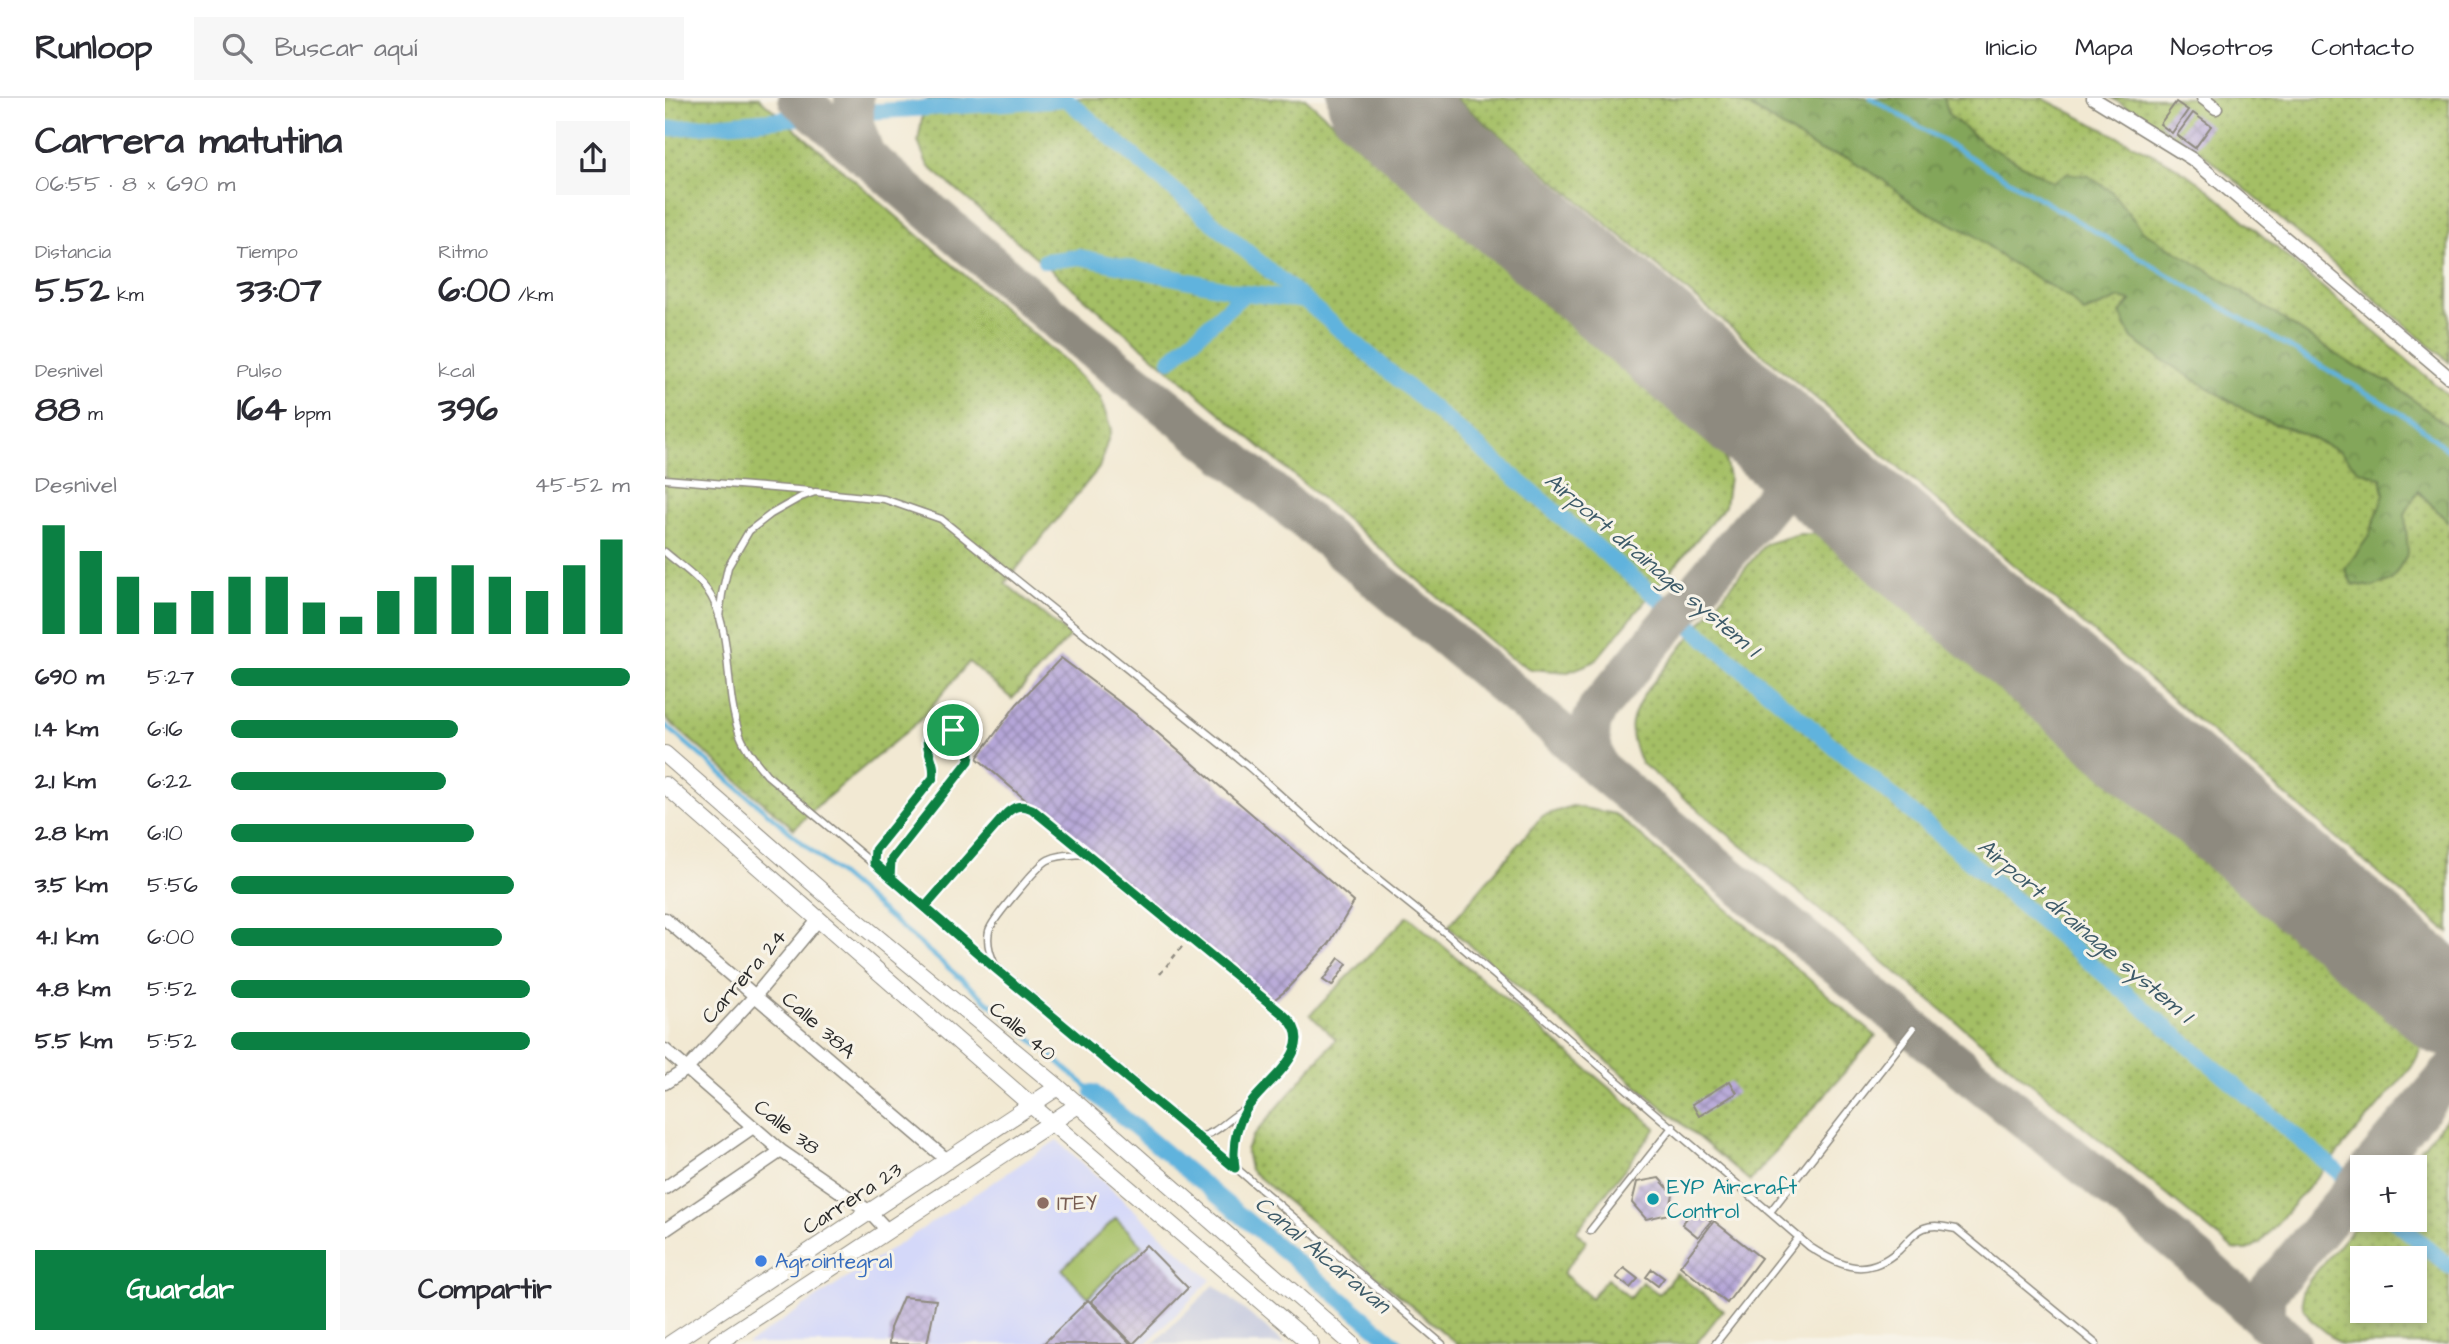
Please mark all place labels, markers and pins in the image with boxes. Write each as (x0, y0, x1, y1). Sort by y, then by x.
pin (923, 700, 983, 760)
place label: EYP Aircraft Control (1667, 1173, 1798, 1226)
place label: ITEY (1057, 1189, 1097, 1218)
marker: EYP Aircraft Control (1645, 1191, 1661, 1207)
marker: ITEY (1035, 1195, 1051, 1211)
place label: Agrointegral (775, 1247, 893, 1278)
marker: Agrointegral (753, 1253, 769, 1269)

